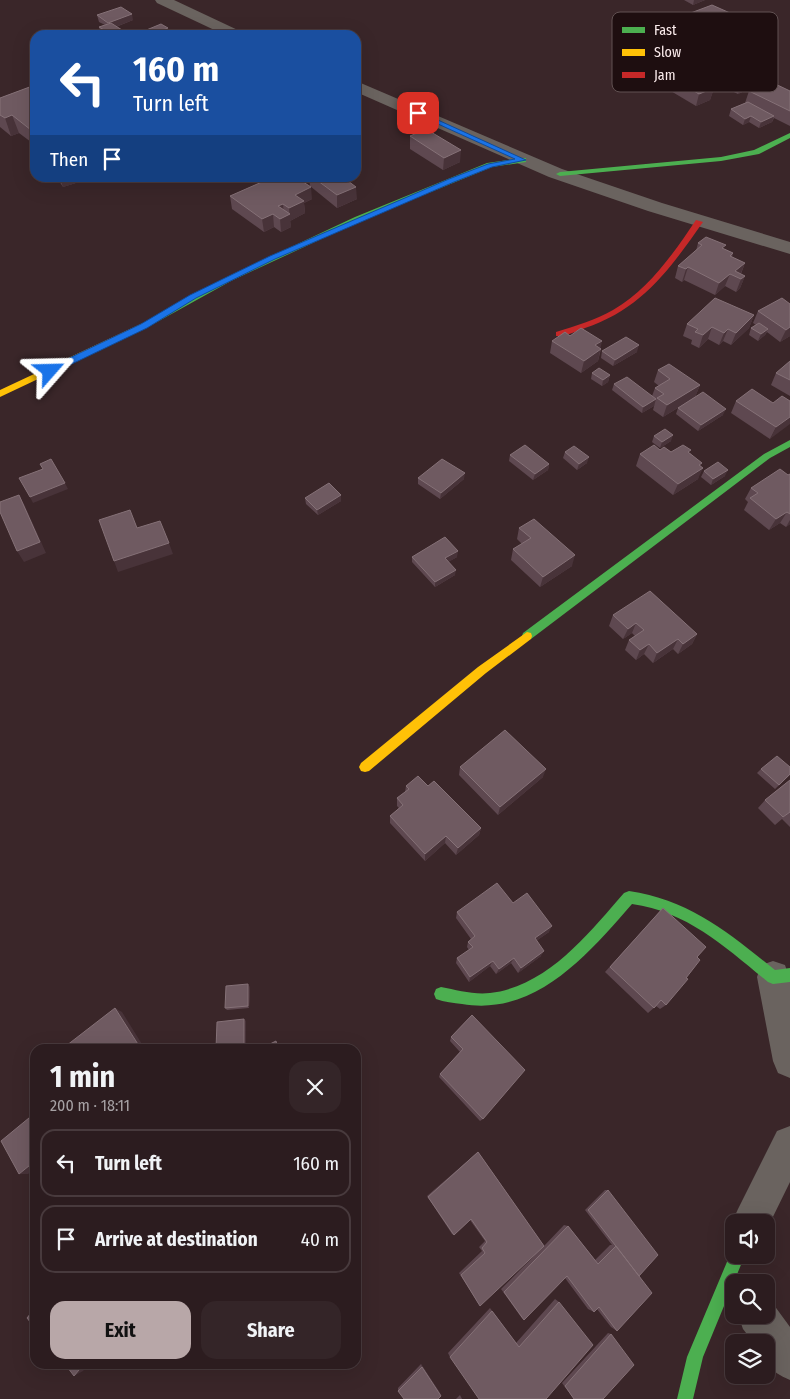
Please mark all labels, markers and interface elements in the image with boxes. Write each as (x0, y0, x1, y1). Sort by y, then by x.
legend (612, 12, 778, 92)
text: Fast (654, 22, 677, 39)
text: Slow (654, 44, 681, 61)
text: 160 m (133, 48, 219, 90)
icon: left (50, 50, 115, 115)
text: Jam (654, 67, 675, 84)
text: Turn left (133, 90, 209, 117)
pin (397, 92, 439, 134)
icon: arrive (404, 99, 432, 127)
icon: arrive (98, 145, 126, 173)
text: Then (50, 148, 88, 171)
position arrow (23, 344, 75, 396)
text: 1 min (50, 1059, 115, 1095)
button: close (289, 1061, 341, 1113)
text: 200 m · 18:11 (50, 1096, 130, 1115)
icon: left (52, 1149, 80, 1177)
text: Turn left (95, 1152, 162, 1175)
text: 160 m (293, 1152, 339, 1175)
map controls (725, 1214, 775, 1384)
button: sound (725, 1214, 775, 1264)
icon: arrive (52, 1225, 80, 1253)
text: Arrive at destination (95, 1228, 258, 1251)
text: 40 m (301, 1228, 339, 1251)
button: search (725, 1274, 775, 1324)
button: Exit (50, 1301, 191, 1359)
button: Share (201, 1301, 341, 1359)
button: layers (725, 1334, 775, 1384)

